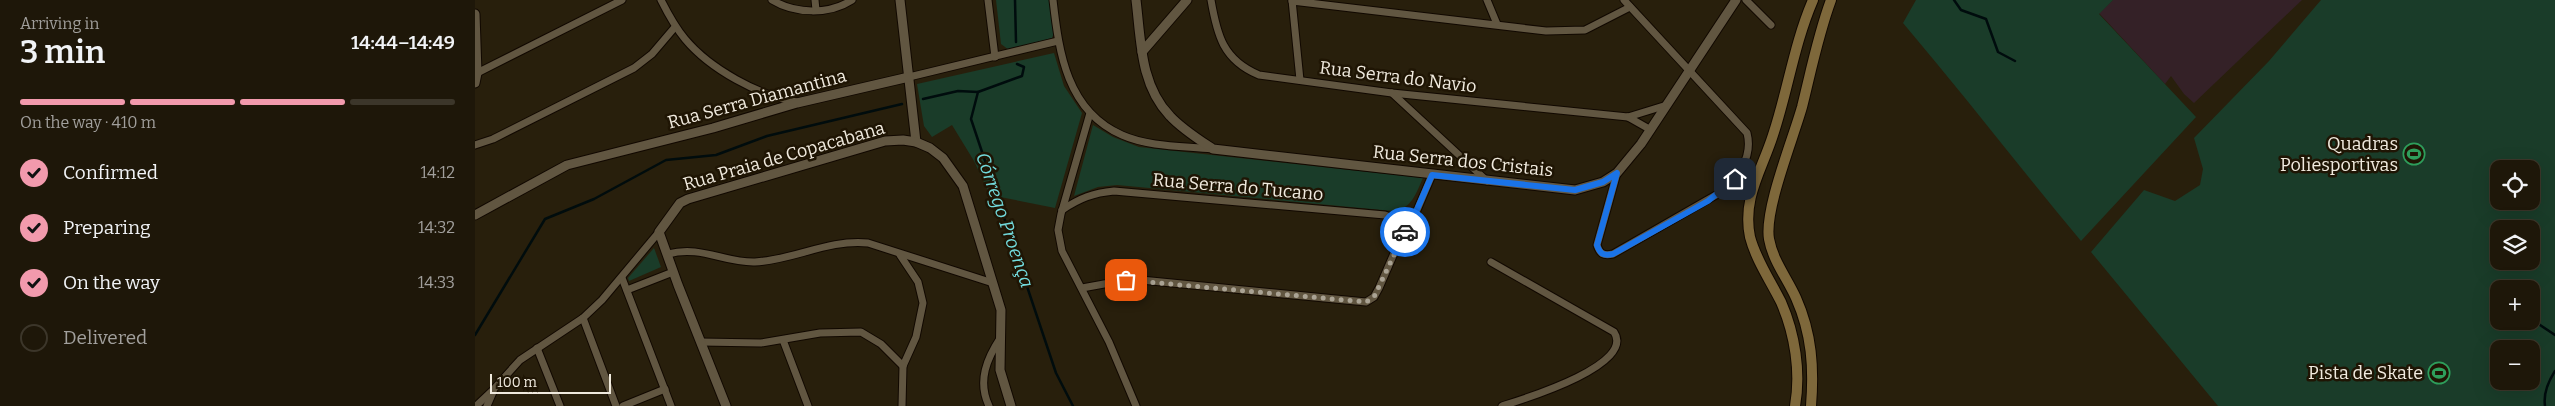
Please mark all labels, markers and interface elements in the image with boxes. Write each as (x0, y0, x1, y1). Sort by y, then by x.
text: Arriving in (20, 14, 99, 33)
text: 14:44–14:49 (351, 31, 455, 54)
text: 3 min (20, 33, 105, 71)
street label: Rua Serra do Navio (1318, 56, 1478, 98)
street label: Rua Serra Diamantina (665, 64, 849, 133)
text: On the way · 410 m (20, 113, 156, 132)
street label: Rua Praia de Copacabana (681, 117, 888, 195)
place label: Quadras Poliesportivas (2280, 133, 2398, 176)
street label: Rua Serra dos Cristais (1372, 141, 1554, 181)
sports icon: Quadras Poliesportivas (2402, 142, 2426, 166)
water label: Córrego Proença (971, 149, 1039, 291)
pin (1714, 158, 1756, 200)
icon: check (20, 159, 48, 187)
map controls (2490, 160, 2540, 390)
button: locate (2490, 160, 2540, 210)
text: Confirmed (63, 161, 158, 184)
text: 14:12 (421, 163, 455, 182)
icon: home (1721, 165, 1749, 193)
street label: Rua Serra do Tucano (1152, 169, 1324, 205)
courier (1380, 207, 1430, 257)
icon: check (20, 214, 48, 242)
text: Preparing (63, 216, 151, 239)
text: 14:32 (418, 218, 455, 237)
icon: car (1391, 218, 1419, 246)
button: layers (2490, 220, 2540, 270)
pin (1105, 259, 1147, 301)
icon: bag (1112, 266, 1140, 294)
icon: check (20, 269, 48, 297)
text: On the way (63, 271, 160, 294)
text: 14:33 (418, 273, 455, 292)
button: + (2490, 280, 2540, 330)
text: Delivered (63, 326, 147, 349)
button: − (2490, 340, 2540, 390)
sports icon: Pista de Skate (2427, 361, 2451, 385)
place label: Pista de Skate (2308, 362, 2423, 384)
scale bar (490, 371, 611, 394)
text: 100 m (497, 374, 537, 391)

